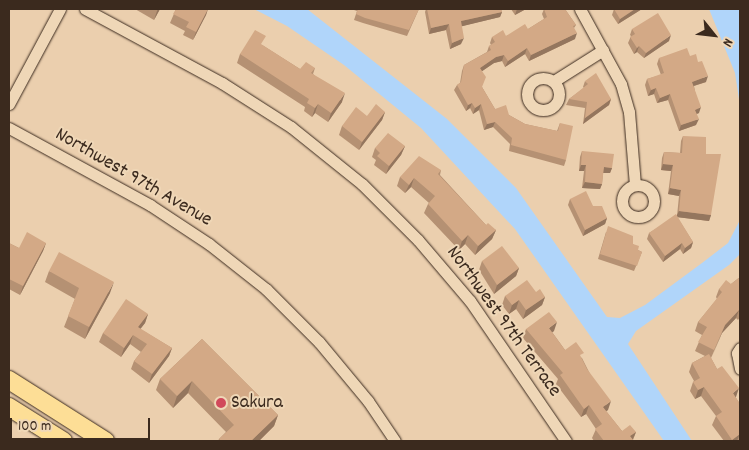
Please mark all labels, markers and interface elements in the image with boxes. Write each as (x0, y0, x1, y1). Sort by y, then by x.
north arrow (689, 10, 739, 60)
text: N (717, 34, 738, 50)
street label: Northwest 97th Avenue (50, 123, 216, 233)
street label: Northwest 97th Terrace (440, 242, 566, 402)
place label: Sakura (231, 391, 283, 415)
marker: Sakura (215, 397, 227, 409)
scale bar (12, 408, 152, 440)
text: 100 m (18, 416, 51, 438)

